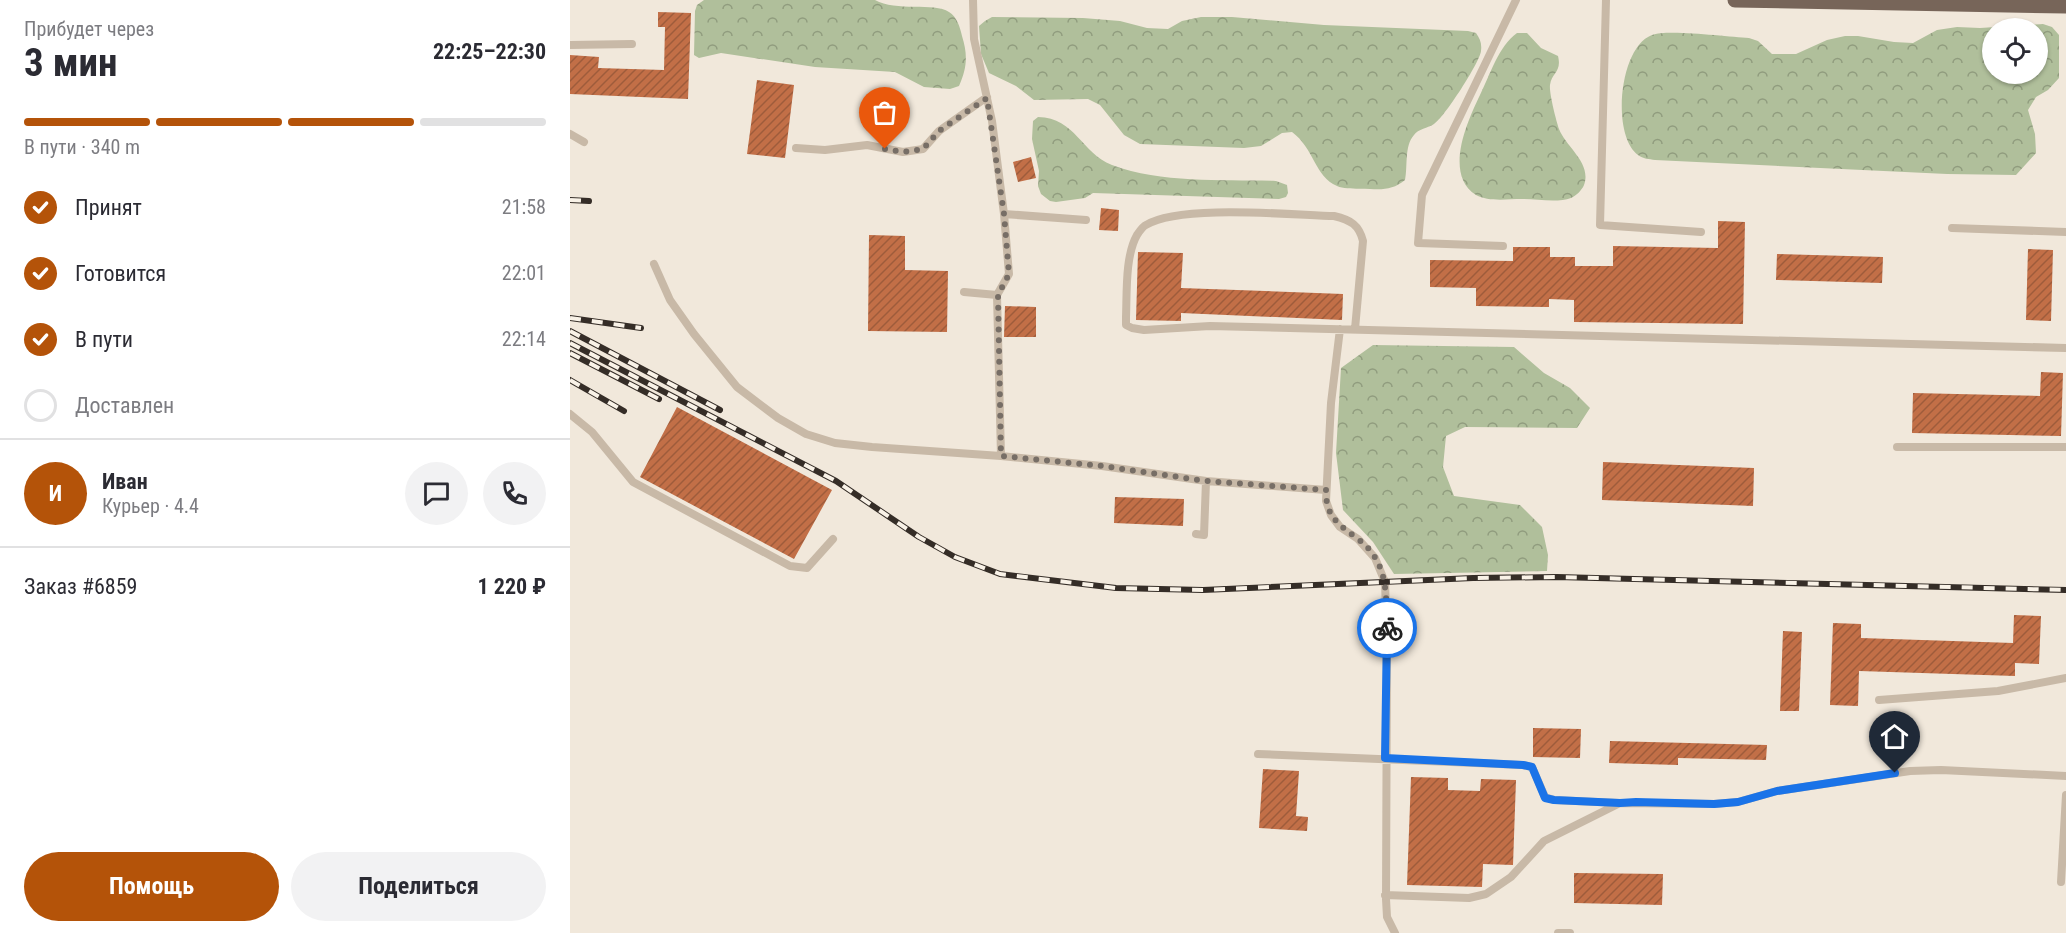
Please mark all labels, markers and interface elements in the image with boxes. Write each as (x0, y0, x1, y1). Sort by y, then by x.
text: Прибудет через (24, 17, 154, 41)
map controls (1982, 18, 2048, 84)
button: locate (1982, 18, 2048, 84)
text: 22:25–22:30 (433, 39, 546, 64)
text: 3 мин (24, 40, 118, 86)
pin (859, 87, 910, 149)
icon: bag (868, 96, 901, 129)
text: В пути · 340 m (24, 135, 140, 159)
icon: check (24, 191, 57, 224)
text: Принят (75, 195, 142, 220)
text: 21:58 (502, 195, 546, 219)
icon: check (24, 257, 57, 290)
text: Готовится (75, 261, 166, 286)
text: 22:01 (502, 261, 546, 285)
icon: check (24, 323, 57, 356)
text: В пути (75, 327, 133, 352)
text: 22:14 (502, 327, 546, 351)
text: Доставлен (75, 393, 174, 418)
button: chat (405, 462, 468, 525)
button: phone (483, 462, 546, 525)
text: Иван (102, 469, 148, 494)
text: И (49, 481, 62, 506)
text: Курьер · 4.4 (102, 494, 199, 518)
text: Заказ #6859 (24, 574, 137, 599)
text: 1 220 ₽ (478, 574, 546, 599)
courier (1357, 598, 1417, 658)
icon: bike (1371, 612, 1404, 645)
pin (1869, 711, 1920, 773)
icon: home (1878, 720, 1911, 753)
button: Помощь (24, 852, 279, 921)
button: Поделиться (291, 852, 546, 921)

